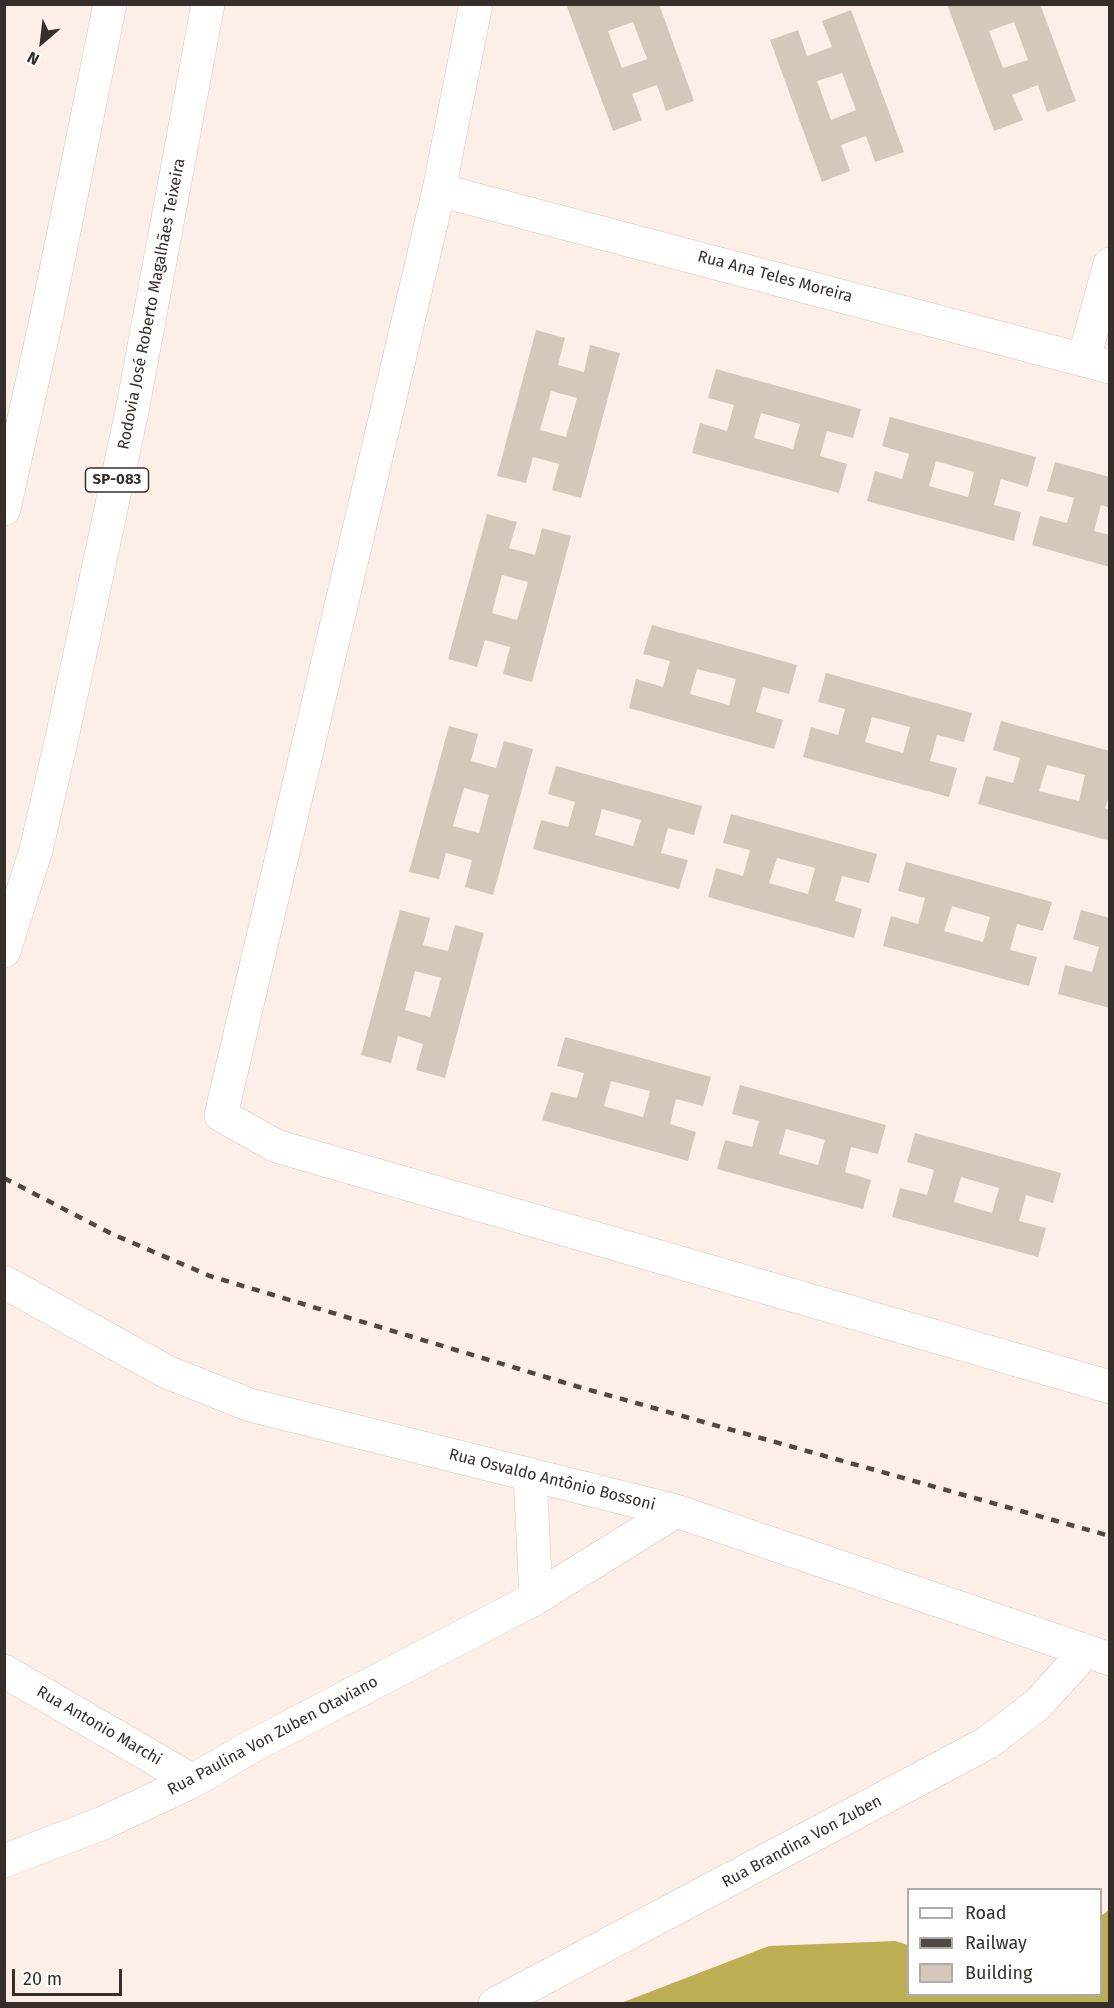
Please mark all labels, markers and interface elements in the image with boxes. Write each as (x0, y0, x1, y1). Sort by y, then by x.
north arrow (12, 12, 72, 72)
text: N (24, 47, 42, 69)
street label: Rodovia José Roberto Magalhães Teixeira (114, 157, 190, 451)
street label: Rua Ana Teles Moreira (695, 247, 855, 307)
road number: SP-083 (86, 468, 148, 492)
street label: Rua Osvaldo Antônio Bossoni (447, 1445, 657, 1515)
street label: Rua Paulina Von Zuben Otaviano (165, 1672, 381, 1800)
street label: Rua Antonio Marchi (33, 1682, 165, 1770)
street label: Rua Brandina Von Zuben (719, 1792, 885, 1892)
legend (907, 1888, 1102, 1996)
text: Road (965, 1902, 1007, 1924)
text: Railway (965, 1932, 1027, 1954)
scale bar (15, 1957, 124, 1995)
text: Building (965, 1962, 1032, 1984)
text: 20 m (23, 1968, 62, 1990)

